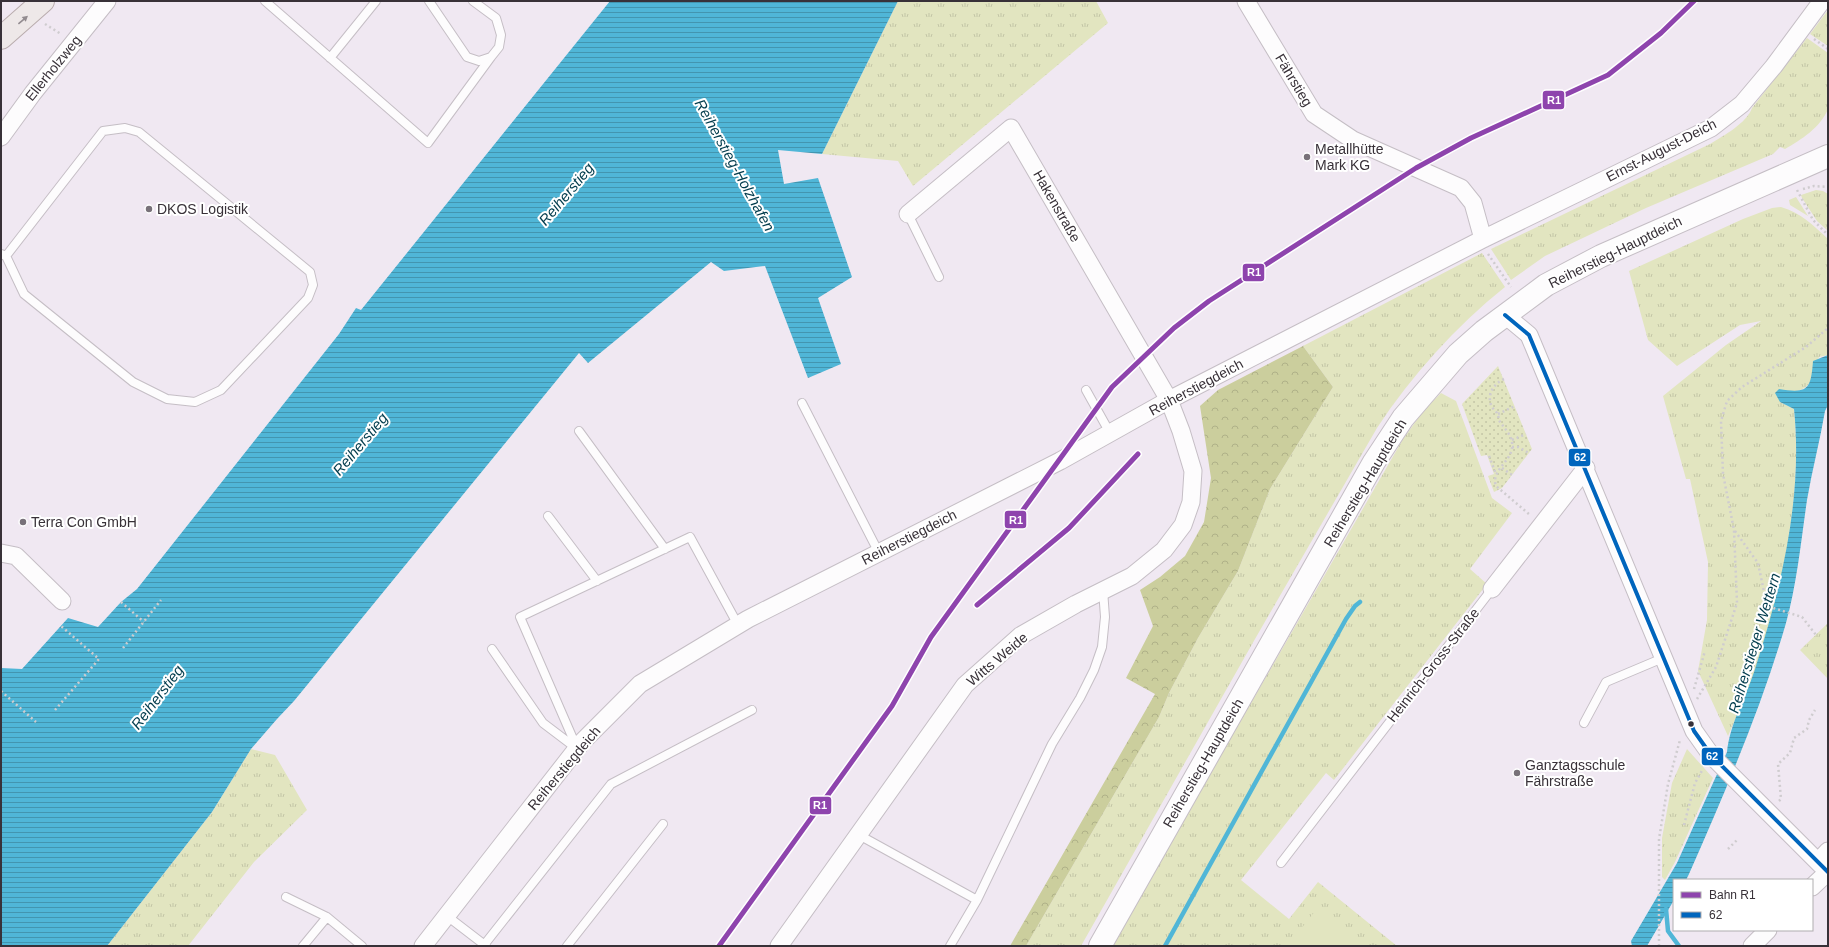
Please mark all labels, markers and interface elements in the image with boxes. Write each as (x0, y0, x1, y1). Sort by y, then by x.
one-way arrow (17, 15, 28, 24)
street label: Ellerholzweg (22, 32, 84, 104)
street label: Fährstieg (1272, 51, 1316, 109)
line badge: R1 (1542, 90, 1565, 110)
text: R1 (1547, 94, 1561, 106)
water label: Reiherstieg-Holzhafen (692, 96, 778, 234)
street label: Ernst-August-Deich (1603, 115, 1719, 185)
place label: Metallhütte Mark KG (1315, 141, 1384, 173)
marker: Metallhütte Mark KG (1302, 152, 1312, 162)
water label: Reiherstieg (535, 159, 597, 229)
street label: Hakenstraße (1030, 167, 1084, 245)
place label: DKOS Logistik (157, 201, 249, 217)
marker: DKOS Logistik (144, 204, 154, 214)
street label: Reiherstieg-Hauptdeich (1546, 213, 1684, 291)
line badge: R1 (1242, 263, 1265, 282)
text: R1 (1247, 266, 1261, 278)
street label: Reiherstiegdeich (1146, 355, 1246, 419)
water label: Reiherstieg (329, 409, 391, 479)
street label: Reiherstieg-Hauptdeich (1320, 416, 1410, 550)
line badge: 62 (1568, 448, 1591, 467)
text: 62 (1574, 451, 1586, 463)
street label: Reiherstiegdeich (859, 506, 959, 568)
line badge: R1 (1004, 510, 1027, 529)
place label: Terra Con GmbH (31, 514, 137, 530)
text: R1 (1009, 514, 1023, 526)
marker: Terra Con GmbH (18, 517, 28, 527)
water label: Reiherstieger Wettern (1725, 571, 1783, 715)
street label: Heinrich-Gross-Straße (1384, 605, 1483, 725)
street label: Witts Weide (963, 629, 1031, 689)
water label: Reiherstieg (127, 661, 187, 732)
street label: Reiherstieg-Hauptdeich (1159, 696, 1247, 830)
unlabelled marker (1686, 719, 1696, 729)
street label: Reiherstiegdeich (524, 723, 604, 813)
line badge: 62 (1701, 747, 1724, 766)
text: 62 (1706, 750, 1718, 762)
place label: Ganztagsschule Fährstraße (1525, 757, 1626, 789)
marker: Ganztagsschule Fährstraße (1512, 768, 1522, 778)
line badge: R1 (809, 796, 832, 815)
text: R1 (813, 799, 827, 811)
legend (1673, 879, 1813, 931)
text: Bahn R1 (1709, 888, 1756, 902)
text: 62 (1709, 908, 1723, 922)

